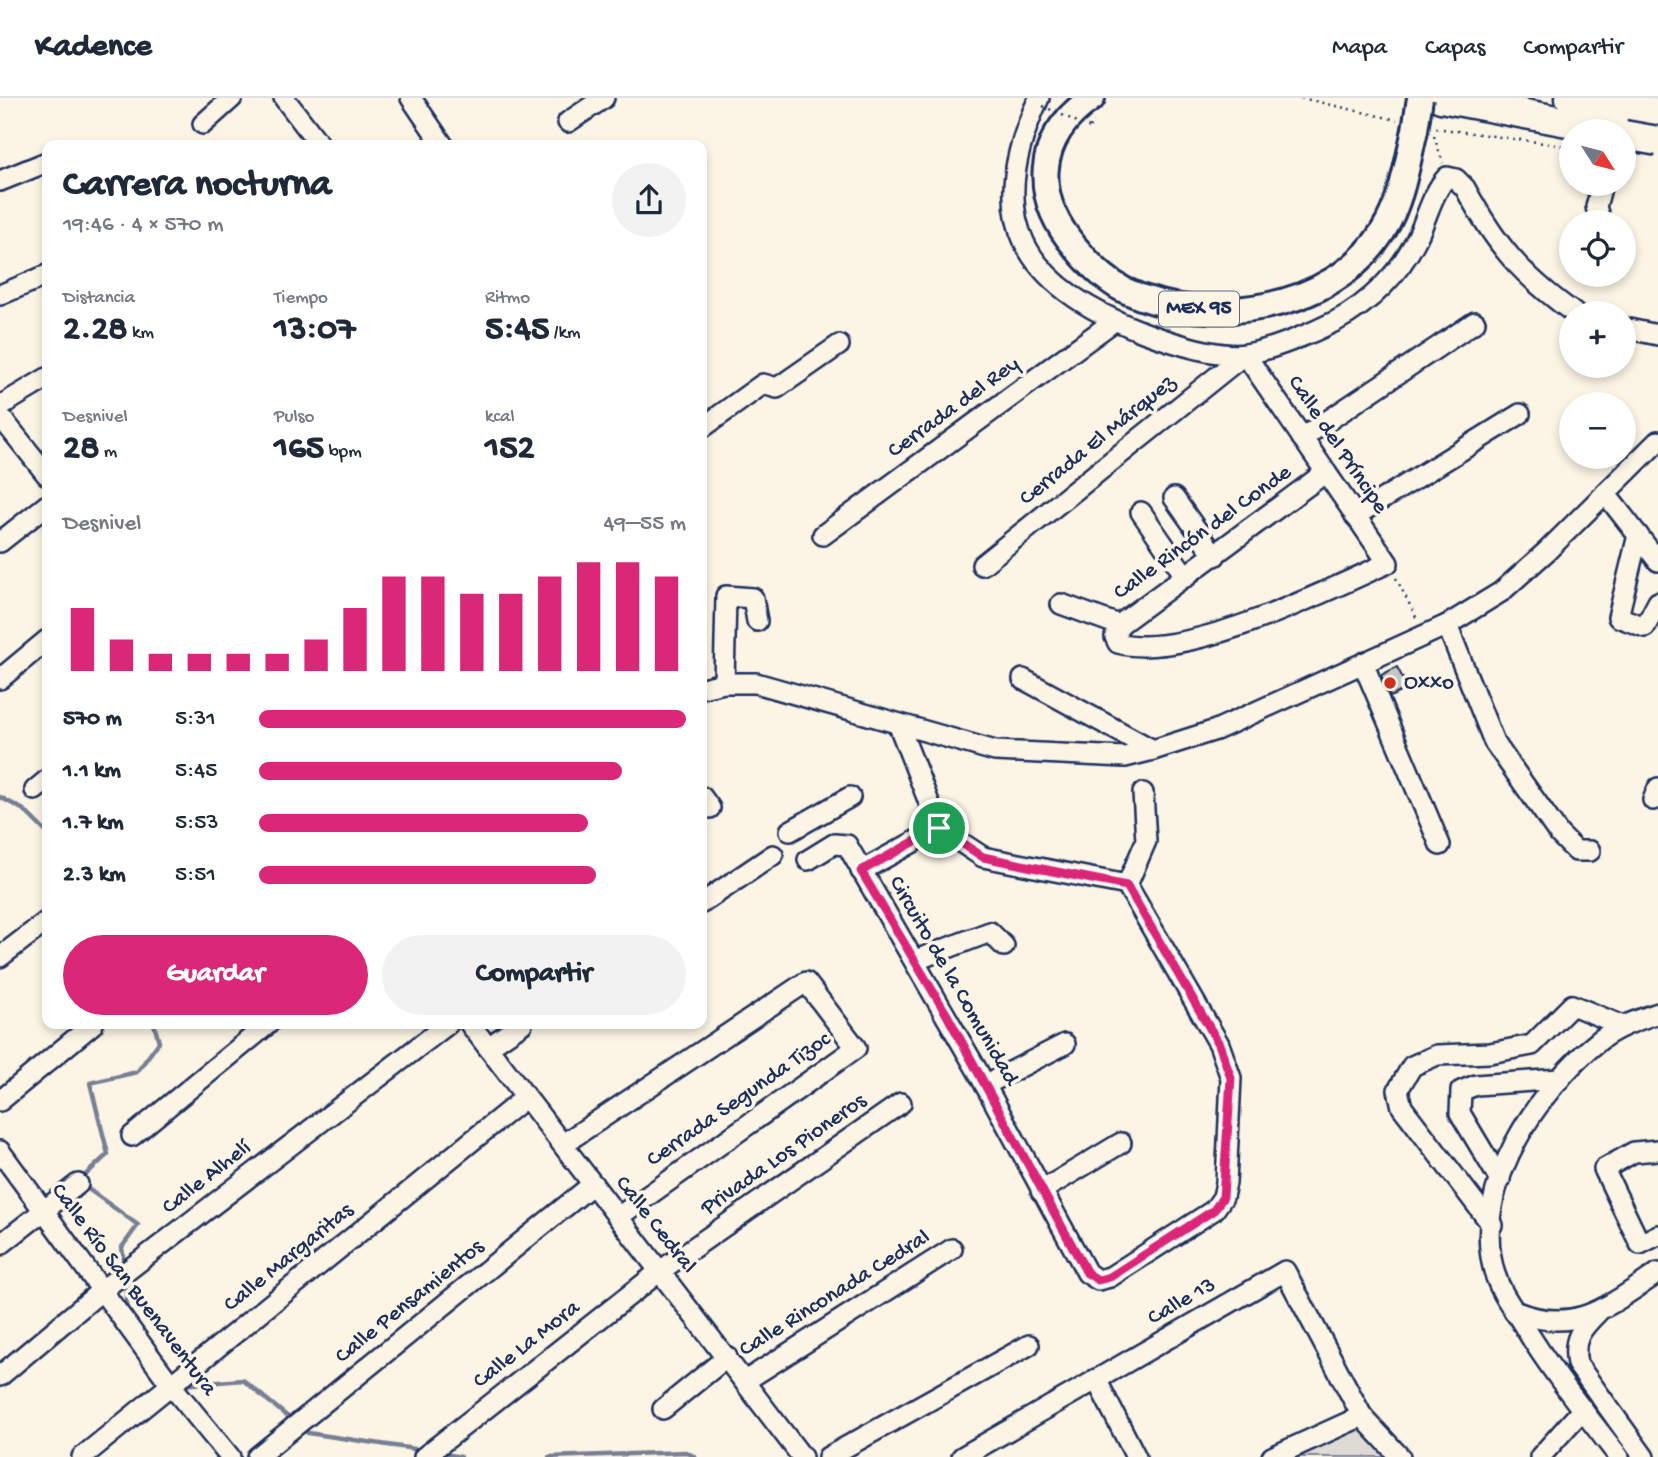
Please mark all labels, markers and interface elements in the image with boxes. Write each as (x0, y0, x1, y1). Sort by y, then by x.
text: Kadence (35, 29, 152, 67)
text: Mapa (1332, 34, 1387, 63)
text: Capas (1425, 34, 1485, 63)
text: Compartir (1523, 34, 1623, 63)
north arrow (1559, 119, 1636, 196)
map controls (1559, 119, 1636, 469)
button: share (612, 163, 686, 237)
text: Carrera nocturna (63, 164, 331, 208)
button: locate (1559, 210, 1636, 287)
text: 19:46 · 4 × 570 m (63, 212, 223, 239)
text: Distancia (63, 287, 135, 310)
text: Tiempo (274, 287, 328, 310)
text: Ritmo (485, 287, 530, 310)
road number: MEX 95 (1159, 292, 1239, 326)
button: + (1559, 301, 1636, 378)
text: 2.28 (63, 310, 127, 351)
text: 13:07 (274, 310, 355, 351)
text: 5:45 (485, 310, 549, 351)
text: km (127, 322, 154, 345)
text: /km (549, 322, 580, 345)
street label: Cerrada del Rey (883, 351, 1025, 465)
street label: Cerrada El Márquez (1014, 369, 1182, 512)
street label: Calle del Príncipe (1281, 371, 1394, 520)
button: − (1559, 392, 1636, 469)
text: Desnivel (63, 406, 128, 429)
text: Pulso (274, 406, 314, 429)
text: kcal (485, 406, 515, 429)
text: 28 (63, 429, 99, 470)
text: 165 (274, 429, 324, 470)
text: 152 (485, 429, 535, 470)
text: m (99, 441, 117, 464)
text: bpm (324, 441, 362, 464)
street label: Calle Rincón del Conde (1109, 459, 1298, 607)
text: Desnivel (63, 511, 141, 538)
text: 49–55 m (604, 511, 686, 538)
place label: Oxxo (1404, 670, 1454, 697)
marker: Oxxo (1382, 675, 1398, 691)
text: 570 m (63, 706, 122, 733)
text: 5:31 (175, 706, 216, 733)
text: 1.1 km (63, 758, 121, 785)
text: 5:45 (175, 758, 217, 785)
pin (909, 798, 969, 858)
icon: arrive (920, 809, 958, 847)
text: 1.7 km (63, 810, 124, 837)
text: 5:53 (175, 810, 218, 837)
text: 2.3 km (63, 862, 125, 889)
text: 5:51 (175, 862, 216, 889)
street label: Circuito de la Comunidad (882, 872, 1025, 1092)
button: Guardar (63, 935, 368, 1015)
button: Compartir (382, 935, 686, 1015)
street label: Cerrada Segunda Tizoc (642, 1026, 837, 1174)
street label: Privada Los Pioneros (695, 1088, 872, 1223)
street label: Calle Alhelí (157, 1134, 258, 1221)
street label: Calle Cedral (609, 1171, 701, 1279)
street label: Calle Río San Buenaventura (44, 1178, 222, 1403)
street label: Calle Margaritas (219, 1197, 360, 1319)
street label: Calle Rinconada Cedral (735, 1224, 935, 1364)
street label: Calle Pensamientos (330, 1233, 490, 1370)
street label: Calle 13 (1143, 1272, 1221, 1332)
street label: Calle La Mora (468, 1294, 587, 1395)

